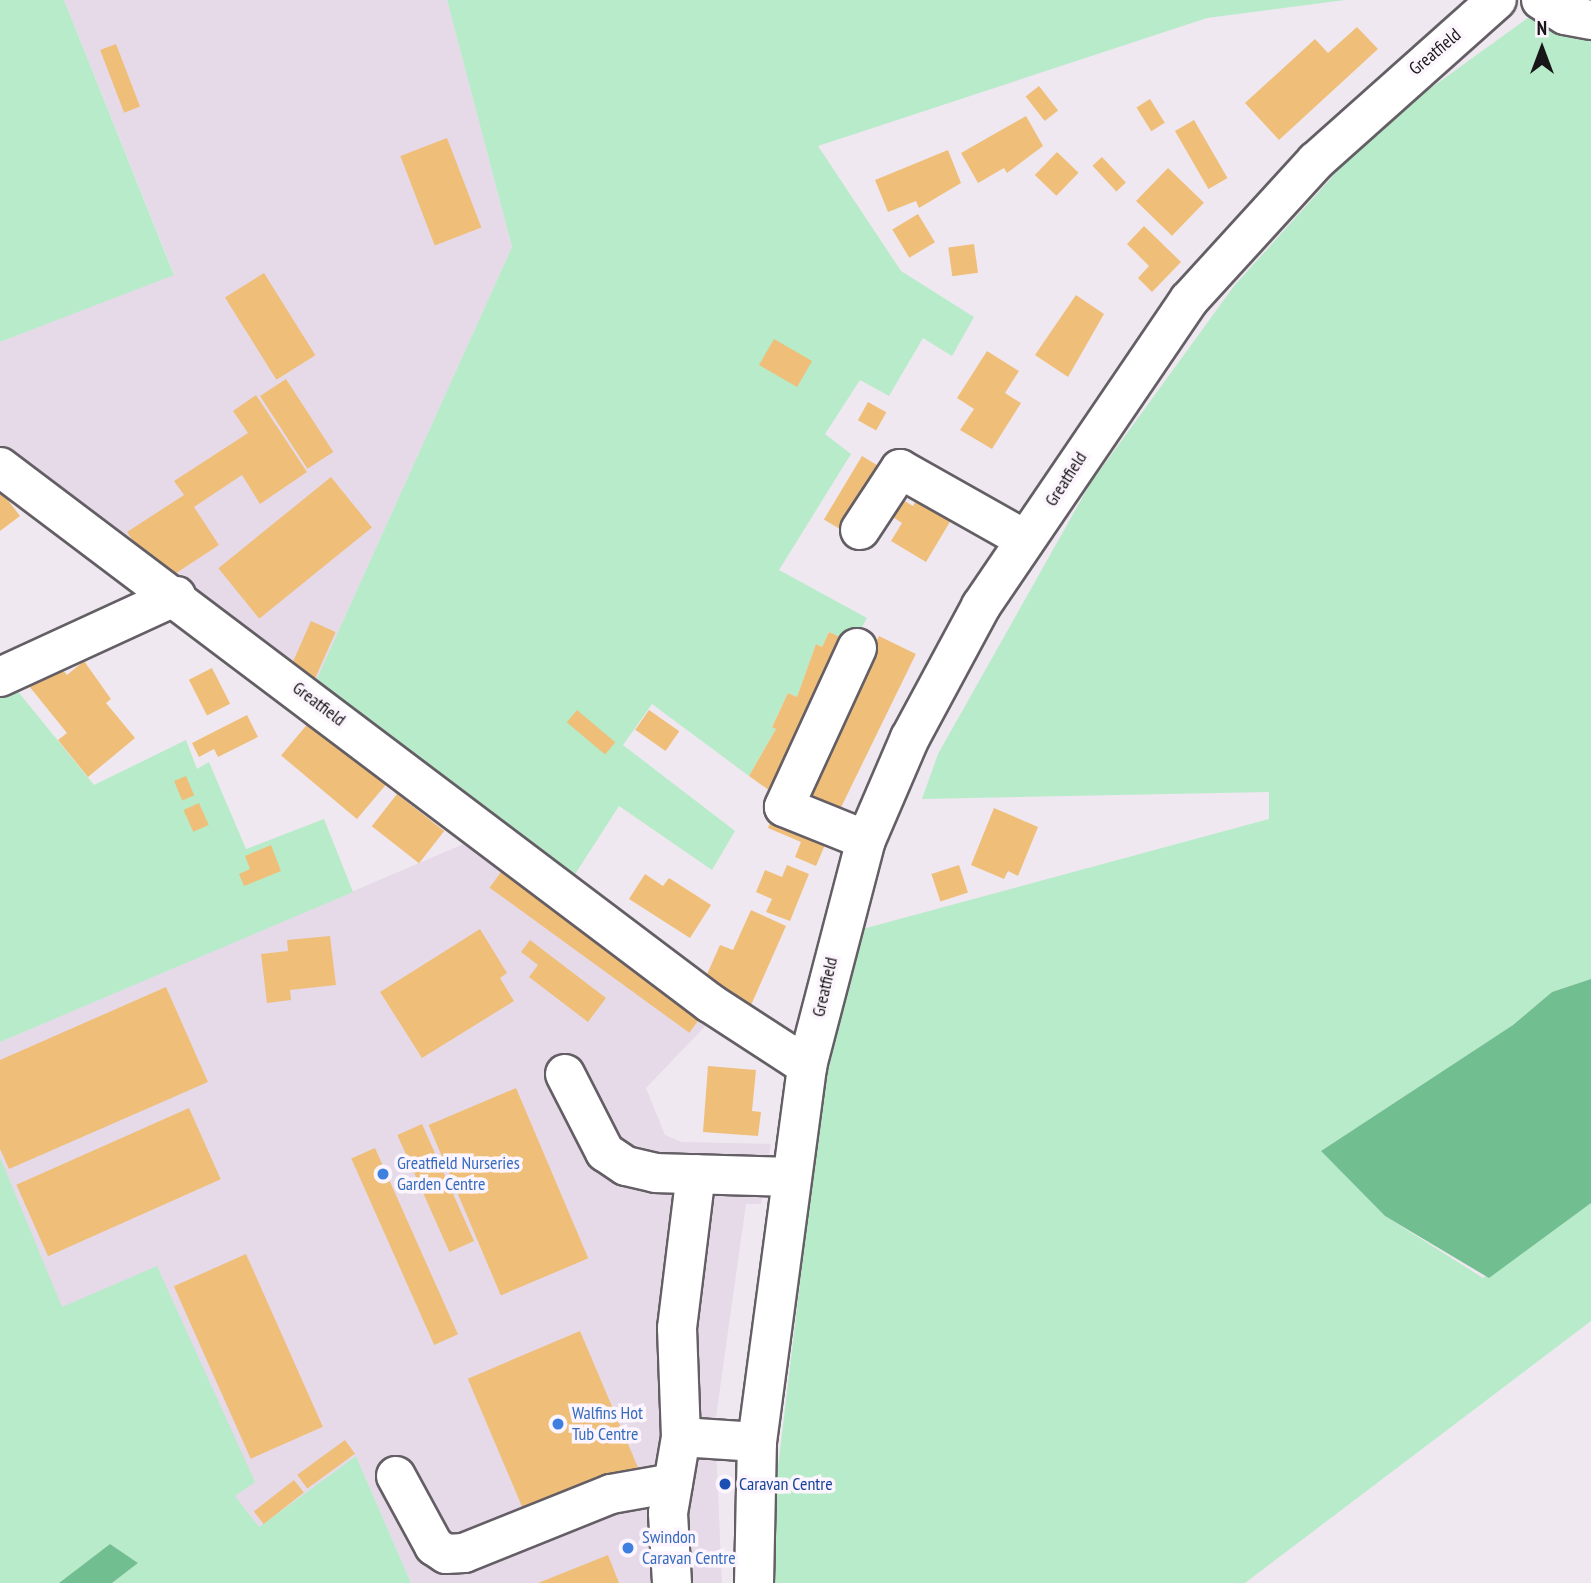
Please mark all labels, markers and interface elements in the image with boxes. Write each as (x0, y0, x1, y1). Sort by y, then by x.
north arrow (1507, 14, 1577, 84)
text: N (1537, 16, 1547, 40)
street label: Greatfield (1405, 24, 1465, 80)
street label: Greatfield (1040, 448, 1092, 510)
street label: Greatfield (288, 677, 350, 731)
street label: Greatfield (808, 955, 842, 1019)
place label: Greatfield Nurseries Garden Centre (397, 1153, 520, 1196)
marker: Greatfield Nurseries Garden Centre (375, 1166, 391, 1182)
place label: Walfins Hot Tub Centre (572, 1403, 643, 1446)
marker: Walfins Hot Tub Centre (550, 1416, 566, 1432)
place label: Caravan Centre (739, 1473, 833, 1495)
marker: Caravan Centre (717, 1476, 733, 1492)
place label: Swindon Caravan Centre (642, 1527, 736, 1570)
marker: Swindon Caravan Centre (620, 1540, 636, 1556)

